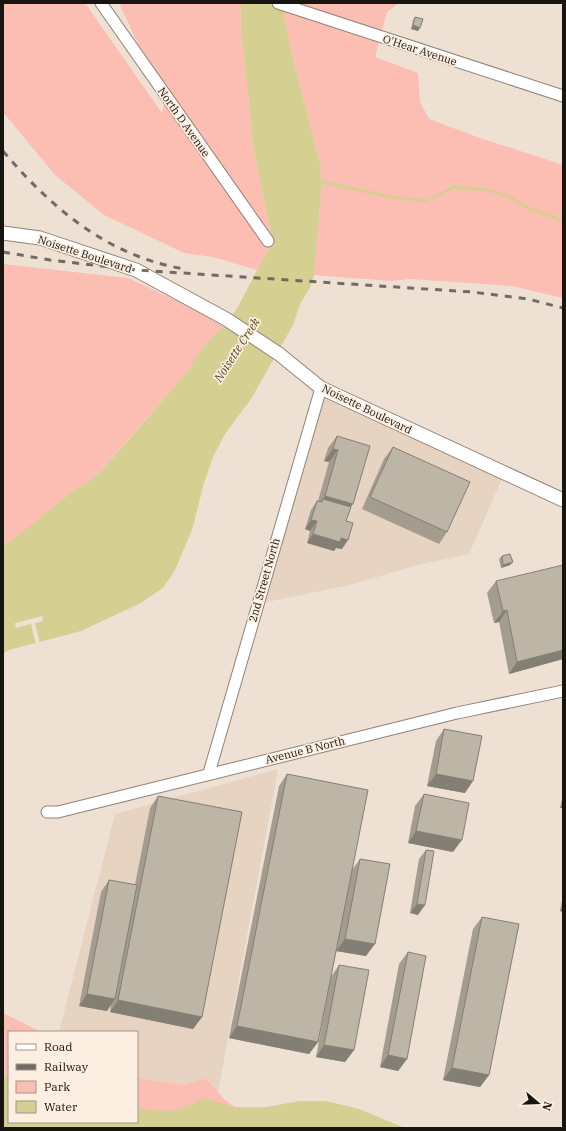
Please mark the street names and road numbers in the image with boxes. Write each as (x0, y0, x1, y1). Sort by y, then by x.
street label: O'Hear Avenue (381, 31, 459, 69)
street label: North D Avenue (155, 84, 213, 160)
street label: Noisette Boulevard (36, 232, 134, 276)
street label: Noisette Boulevard (320, 381, 415, 437)
street label: 2nd Street North (245, 536, 283, 624)
street label: Avenue B North (264, 733, 346, 767)

